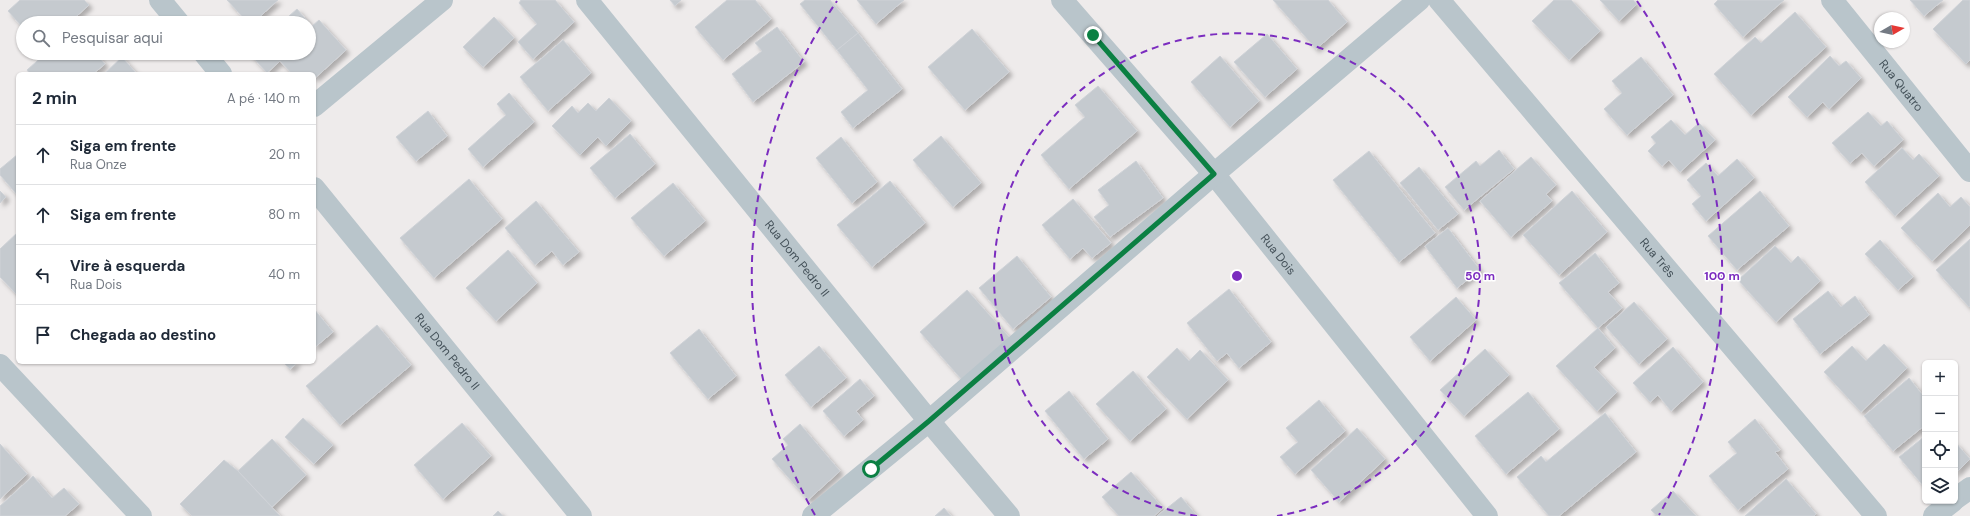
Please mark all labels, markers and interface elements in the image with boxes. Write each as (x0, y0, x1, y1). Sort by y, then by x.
north arrow (1874, 12, 1910, 48)
search box (16, 16, 316, 60)
route end (1084, 26, 1102, 44)
icon: search (30, 27, 52, 49)
text: Pesquisar aqui (62, 28, 163, 48)
street label: Rua Quatro (1875, 56, 1927, 115)
text: 2 min (32, 87, 77, 109)
text: A pé · 140 m (227, 90, 300, 107)
text: Siga em frente (70, 136, 176, 156)
icon: ahead (32, 144, 54, 166)
text: 20 m (269, 146, 300, 163)
text: Rua Onze (70, 156, 127, 173)
icon: ahead (32, 204, 54, 226)
text: Siga em frente (70, 205, 176, 225)
text: 80 m (268, 206, 300, 223)
street label: Rua Dom Pedro II (761, 217, 833, 300)
street label: Rua Dois (1257, 231, 1299, 278)
street label: Rua Três (1636, 235, 1679, 281)
text: Vire à esquerda (70, 256, 185, 276)
icon: left (32, 264, 54, 286)
text: 40 m (268, 266, 300, 283)
text: 50 m (1465, 268, 1495, 284)
text: 100 m (1704, 268, 1740, 284)
centre of rings (1230, 269, 1244, 283)
text: Rua Dois (70, 276, 122, 293)
street label: Rua Dom Pedro II (411, 310, 483, 393)
icon: arrive (32, 324, 54, 346)
text: Chegada ao destino (70, 325, 216, 345)
map controls (1922, 360, 1958, 504)
button: + (1922, 360, 1958, 396)
button: − (1922, 396, 1958, 432)
button: locate (1922, 432, 1958, 468)
route start (862, 460, 880, 478)
button: layers (1922, 468, 1958, 504)

